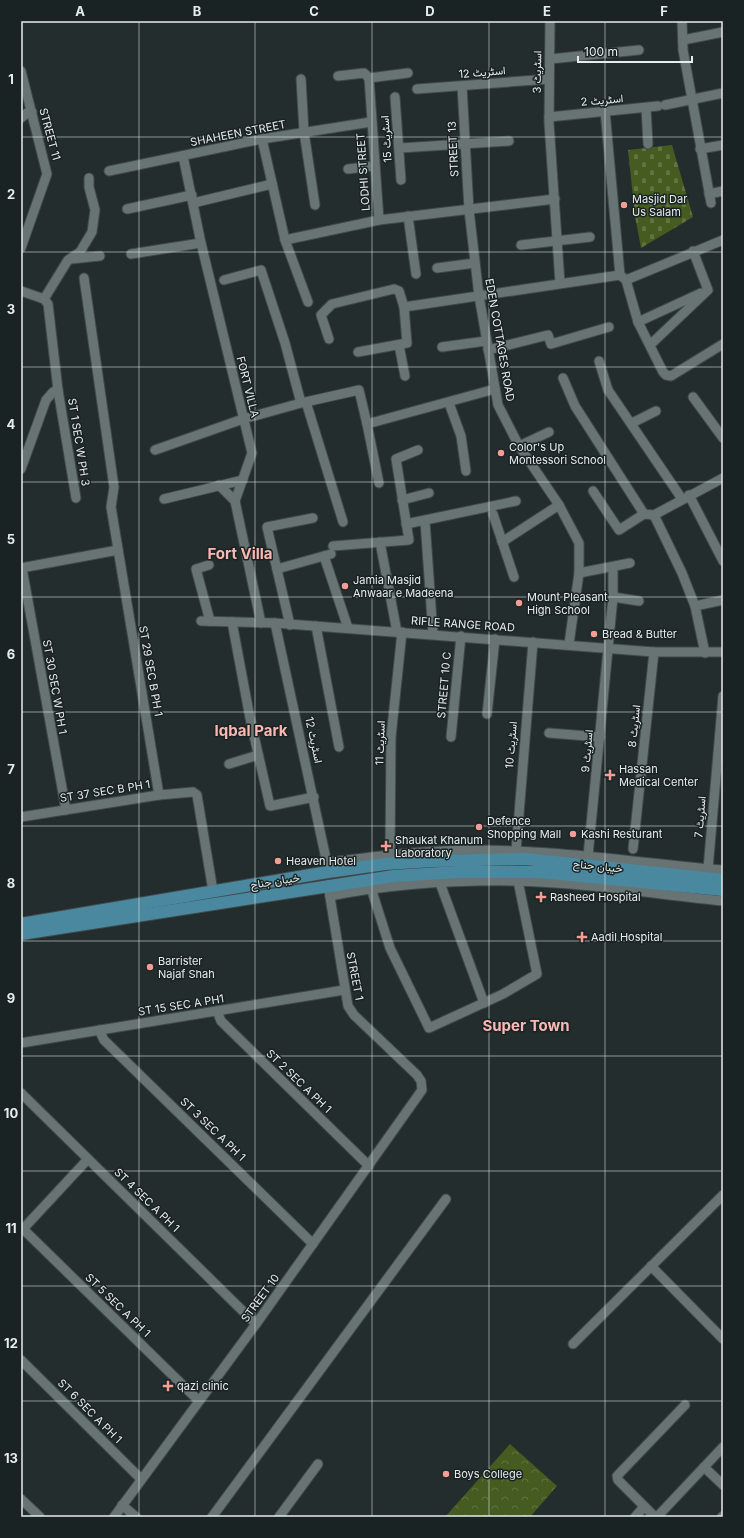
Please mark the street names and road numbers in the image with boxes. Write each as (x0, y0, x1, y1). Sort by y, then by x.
street label: اسٹریٹ 3 (530, 51, 544, 93)
street label: اسٹریٹ 12 (458, 63, 506, 81)
street label: اسٹریٹ 2 (580, 91, 624, 109)
street label: STREET 11 (36, 106, 64, 162)
street label: اسٹریٹ 15 (377, 115, 395, 163)
street label: SHAHEEN STREET (189, 117, 287, 149)
street label: STREET 13 (445, 121, 461, 177)
street label: LODHI STREET (353, 133, 373, 211)
street label: EDEN COTTAGES ROAD (482, 277, 518, 403)
street label: FORT VILLA (234, 355, 262, 420)
street label: ST 1 SEC W PH 3 (65, 397, 93, 487)
street label: RIFLE RANGE ROAD (411, 613, 515, 635)
street label: ST 29 SEC B PH 1 (136, 625, 166, 717)
street label: ST 30 SEC W PH 1 (40, 639, 70, 735)
street label: STREET 10 C (434, 651, 454, 719)
street label: اسٹریٹ 8 (625, 704, 643, 748)
street label: اسٹریٹ 12 (302, 715, 326, 765)
street label: اسٹریٹ 11 (372, 720, 388, 766)
street label: اسٹریٹ 10 (502, 721, 520, 769)
street label: اسٹریٹ 9 (578, 729, 596, 773)
street label: ST 37 SEC B PH 1 (59, 777, 151, 805)
street label: اسٹریٹ 7 (691, 795, 709, 839)
street label: خیبان جناح (572, 856, 624, 877)
street label: خیبان جناح (249, 870, 301, 893)
street label: STREET 1 (343, 951, 367, 1001)
street label: ST 15 SEC A PH1 (137, 991, 225, 1019)
street label: ST 2 SEC A PH 1 (263, 1046, 335, 1116)
street label: ST 3 SEC A PH 1 (177, 1094, 249, 1164)
street label: ST 4 SEC A PH 1 (111, 1165, 183, 1235)
street label: ST 5 SEC A PH 1 (82, 1270, 154, 1340)
street label: STREET 10 (238, 1271, 282, 1325)
street label: ST 6 SEC A PH 1 (55, 1376, 125, 1446)

